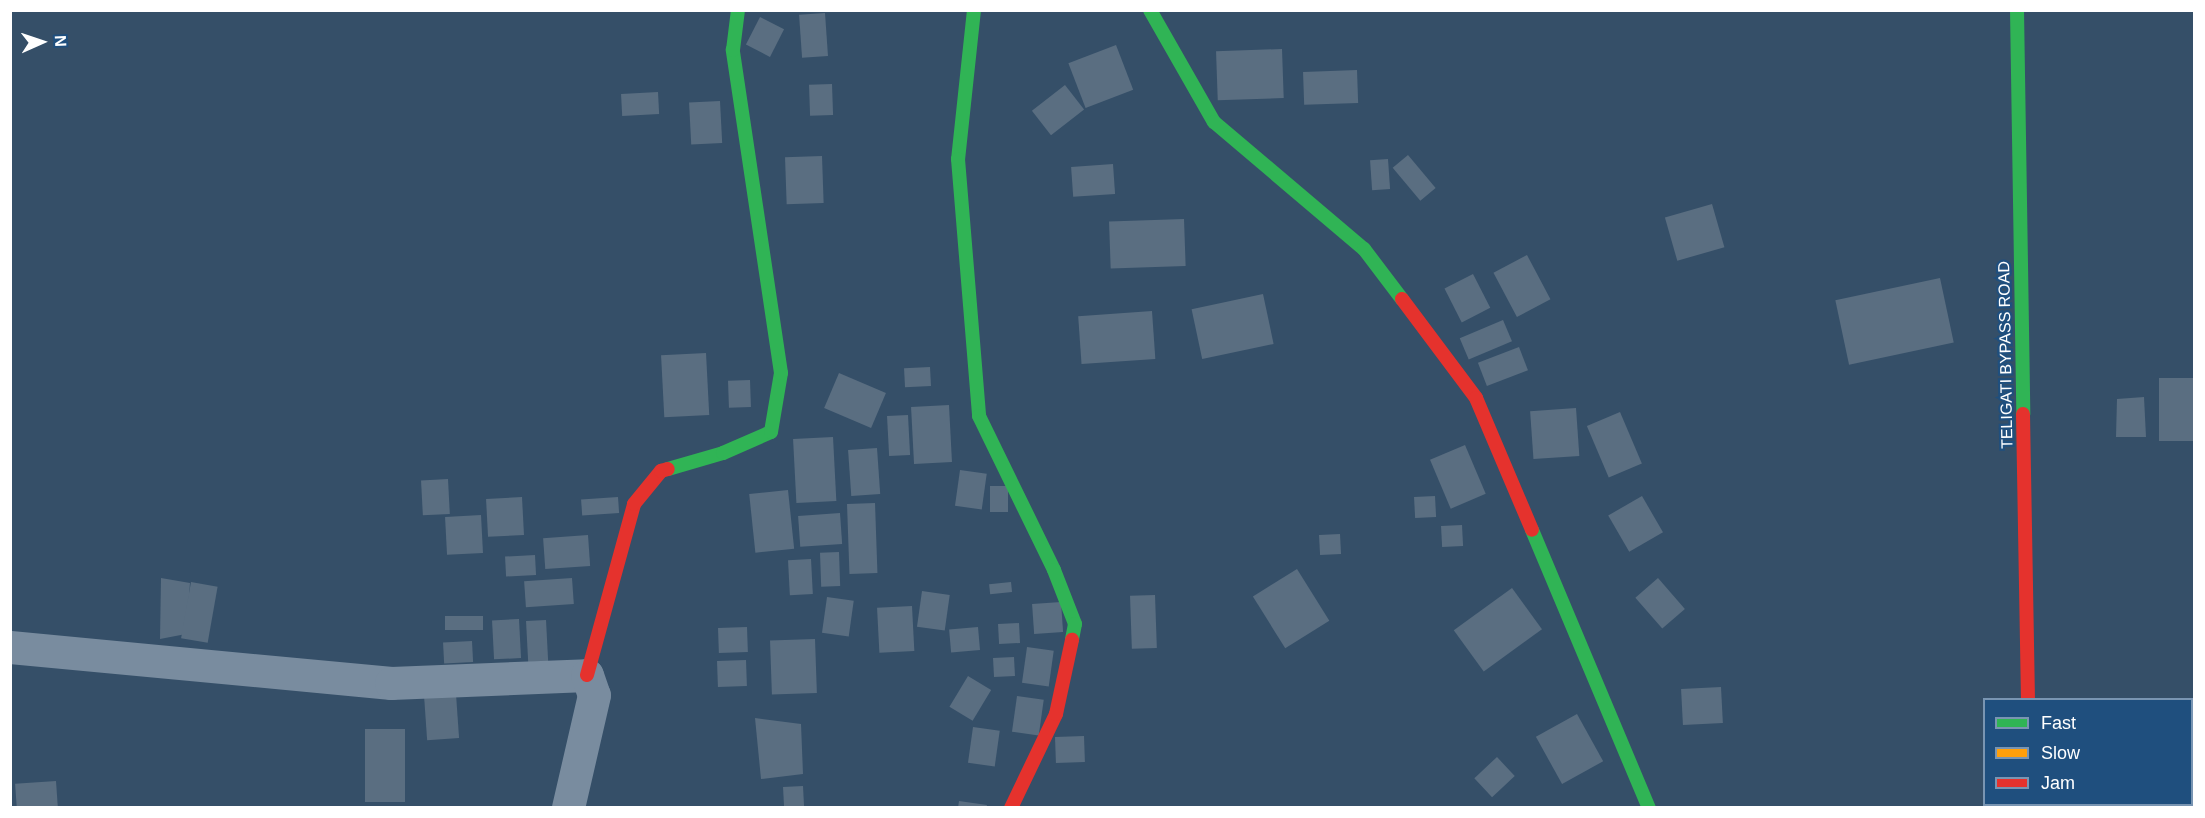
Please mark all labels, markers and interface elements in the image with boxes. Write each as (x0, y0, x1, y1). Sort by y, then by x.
north arrow (12, 12, 72, 72)
text: N (52, 35, 69, 47)
street label: TELIGATI BYPASS ROAD (1995, 261, 2017, 449)
legend (1983, 698, 2193, 806)
text: Fast (2041, 713, 2076, 733)
text: Slow (2041, 743, 2080, 763)
text: Jam (2041, 773, 2075, 793)

